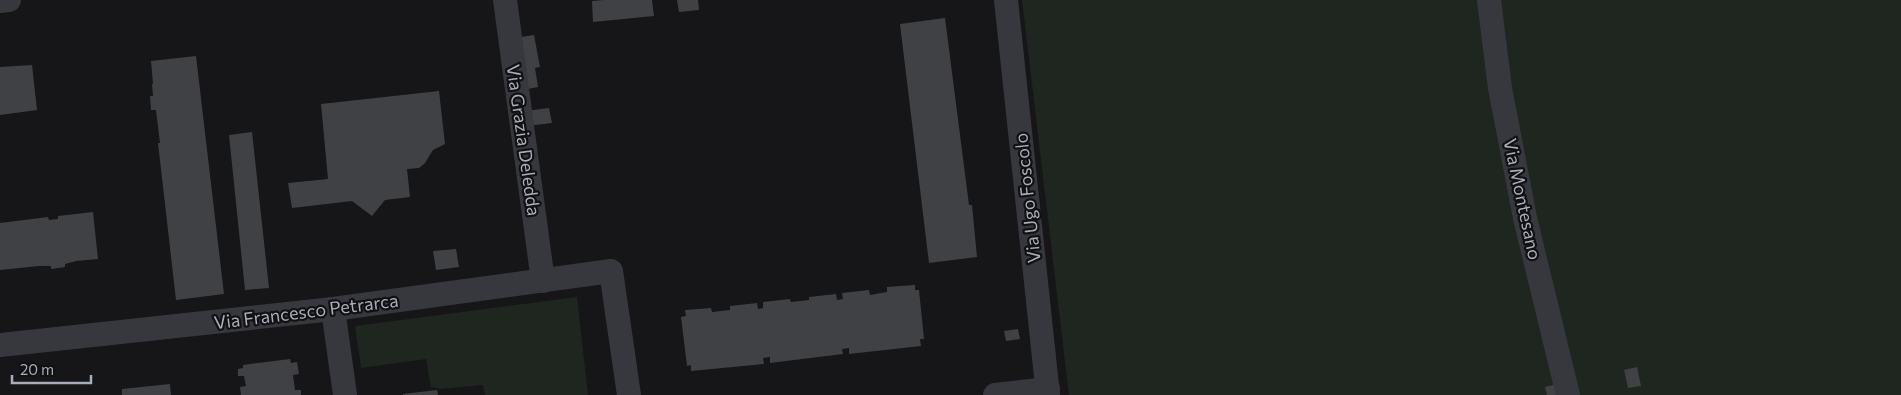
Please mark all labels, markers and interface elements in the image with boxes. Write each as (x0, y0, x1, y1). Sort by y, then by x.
street label: Via Grazia Deledda (502, 63, 546, 217)
street label: Via Ugo Foscolo (1009, 132, 1045, 264)
street label: Via Montesano (1499, 136, 1547, 262)
street label: Via Francesco Petrarca (213, 289, 399, 333)
scale bar (12, 352, 91, 384)
text: 20 m (20, 360, 54, 378)

